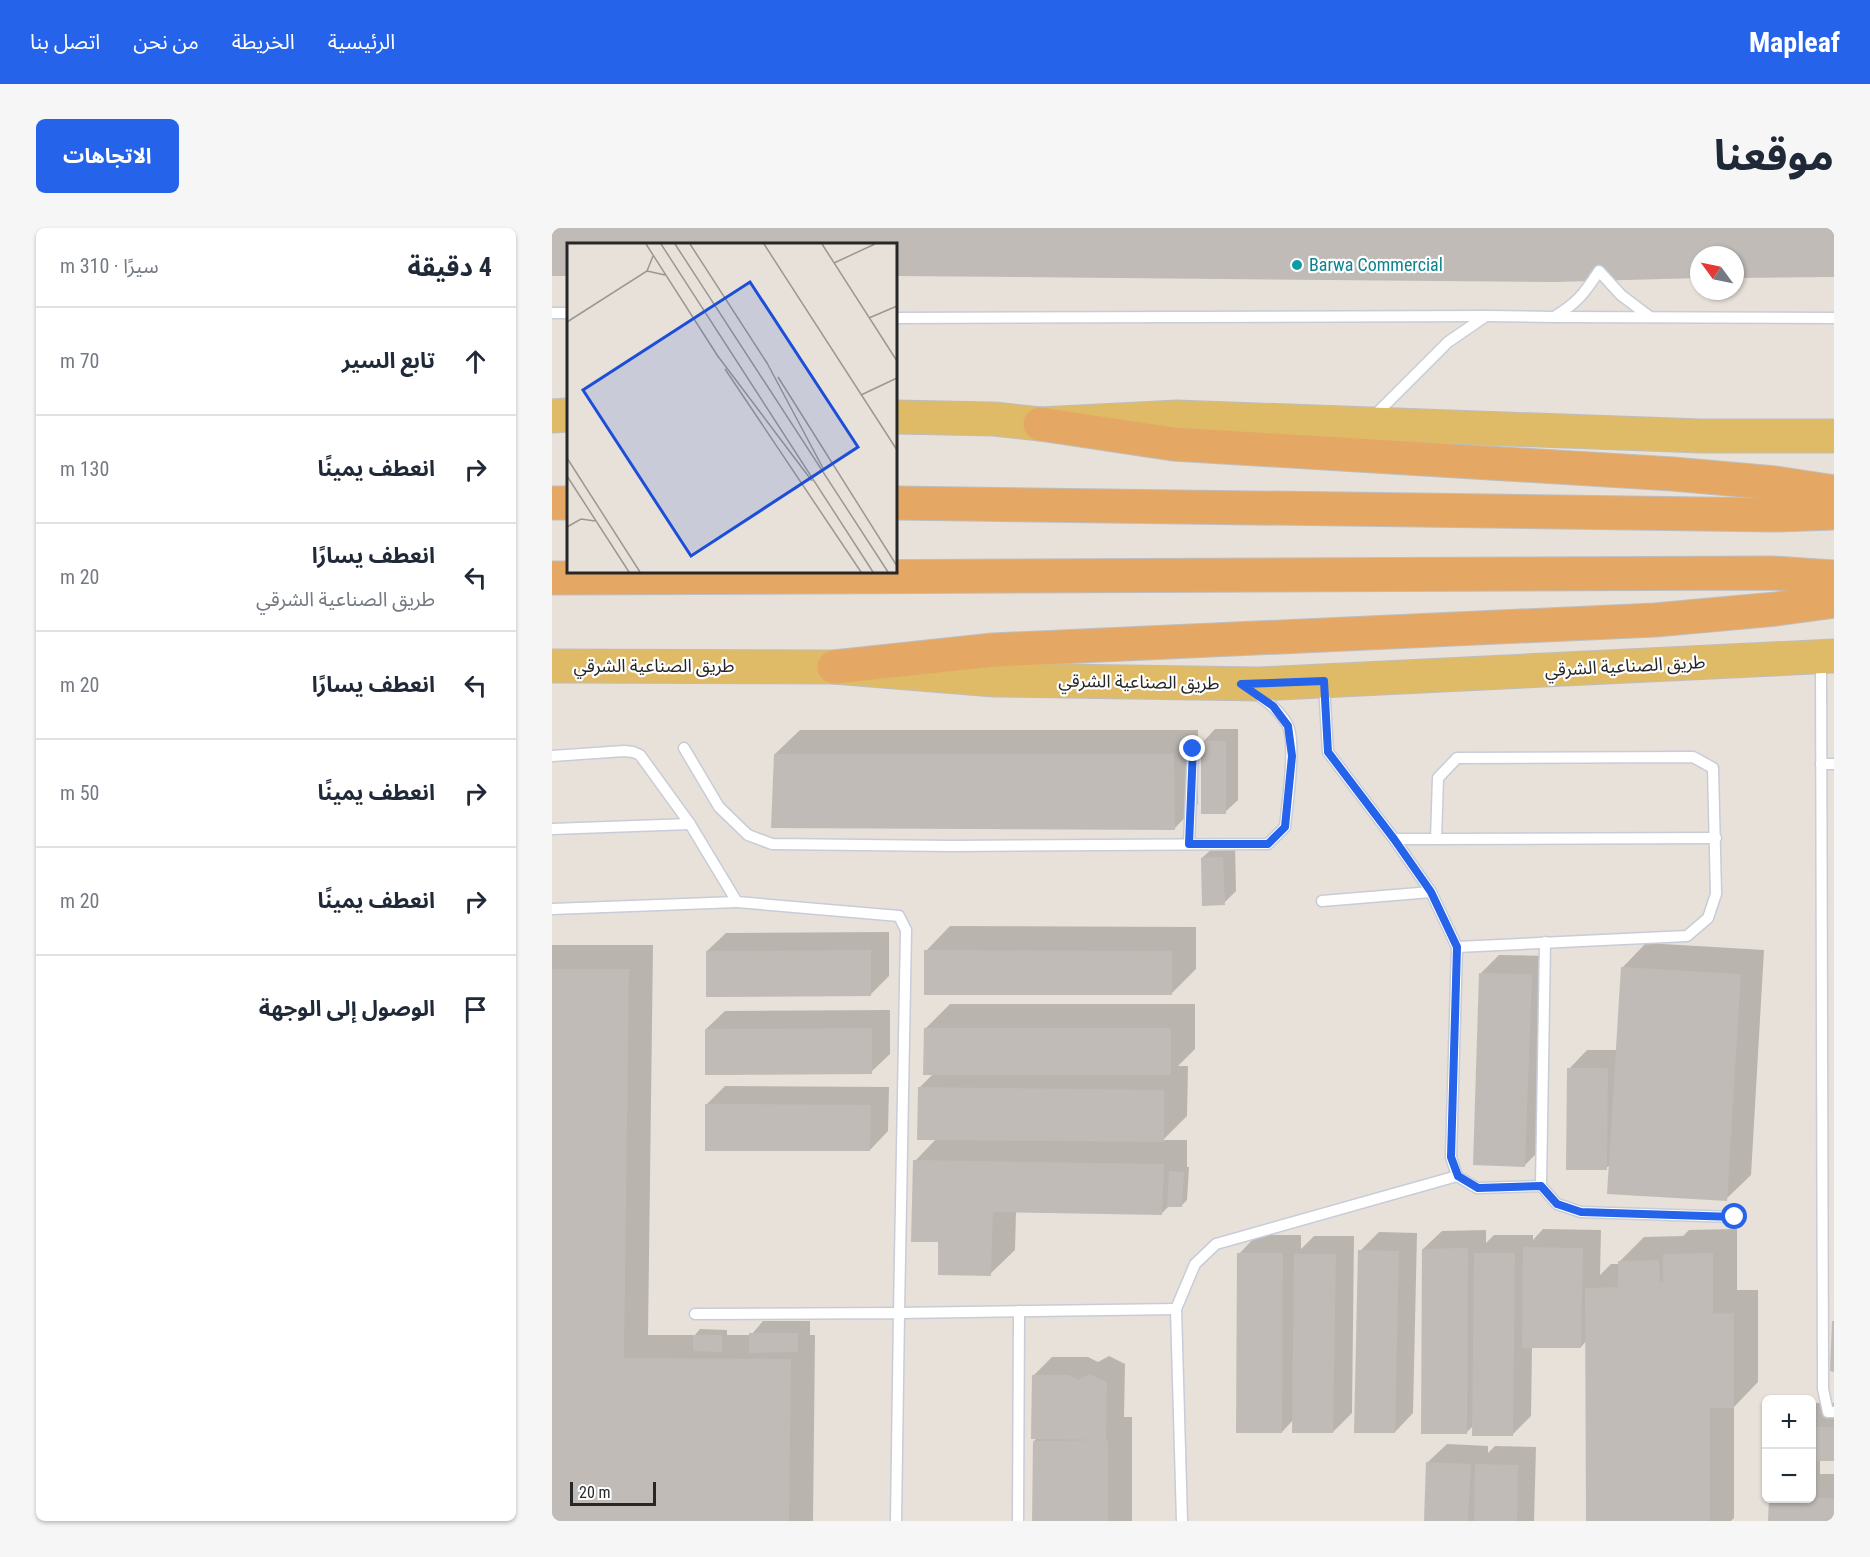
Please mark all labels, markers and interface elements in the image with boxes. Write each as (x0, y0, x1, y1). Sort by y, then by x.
text: Mapleaf (1749, 26, 1840, 59)
text: اتصل بنا (30, 30, 100, 54)
text: من نحن (133, 30, 199, 54)
text: الخريطة (232, 30, 295, 54)
text: الرئيسية (328, 30, 395, 54)
button: الاتجاهات (36, 119, 179, 193)
text: موقعنا (1714, 131, 1834, 180)
inset map (567, 243, 897, 573)
north arrow (1690, 246, 1744, 300)
text: 4 دقيقة (407, 252, 492, 282)
text: سيرًا · 310 m (60, 254, 159, 278)
place label: Barwa Commercial (1309, 254, 1443, 275)
marker: Barwa Commercial (1290, 258, 1304, 272)
icon: ahead (459, 345, 492, 378)
text: تابع السير (342, 348, 435, 373)
text: 70 m (60, 349, 99, 373)
icon: right (459, 453, 492, 486)
text: انعطف يمينًا (317, 456, 435, 481)
text: 130 m (60, 457, 109, 481)
text: انعطف يسارًا (312, 543, 435, 568)
icon: left (459, 561, 492, 594)
text: 20 m (60, 565, 99, 589)
text: طريق الصناعية الشرقي (256, 587, 435, 611)
street label: طريق الصناعية الشرقي (1544, 651, 1706, 683)
street label: طريق الصناعية الشرقي (573, 655, 735, 679)
icon: left (459, 669, 492, 702)
street label: طريق الصناعية الشرقي (1058, 670, 1220, 697)
text: انعطف يسارًا (312, 672, 435, 697)
text: 20 m (60, 673, 99, 697)
route end (1179, 735, 1205, 761)
icon: right (459, 777, 492, 810)
text: انعطف يمينًا (317, 780, 435, 805)
text: 50 m (60, 781, 99, 805)
icon: right (459, 885, 492, 918)
text: انعطف يمينًا (317, 888, 435, 913)
text: 20 m (60, 889, 99, 913)
icon: arrive (459, 993, 492, 1026)
text: الوصول إلى الوجهة (259, 996, 435, 1021)
route start (1721, 1203, 1747, 1229)
map controls (1762, 1395, 1816, 1503)
button: + (1762, 1395, 1816, 1449)
button: − (1762, 1449, 1816, 1503)
scale bar (570, 1479, 656, 1506)
text: 20 m (579, 1483, 611, 1502)

